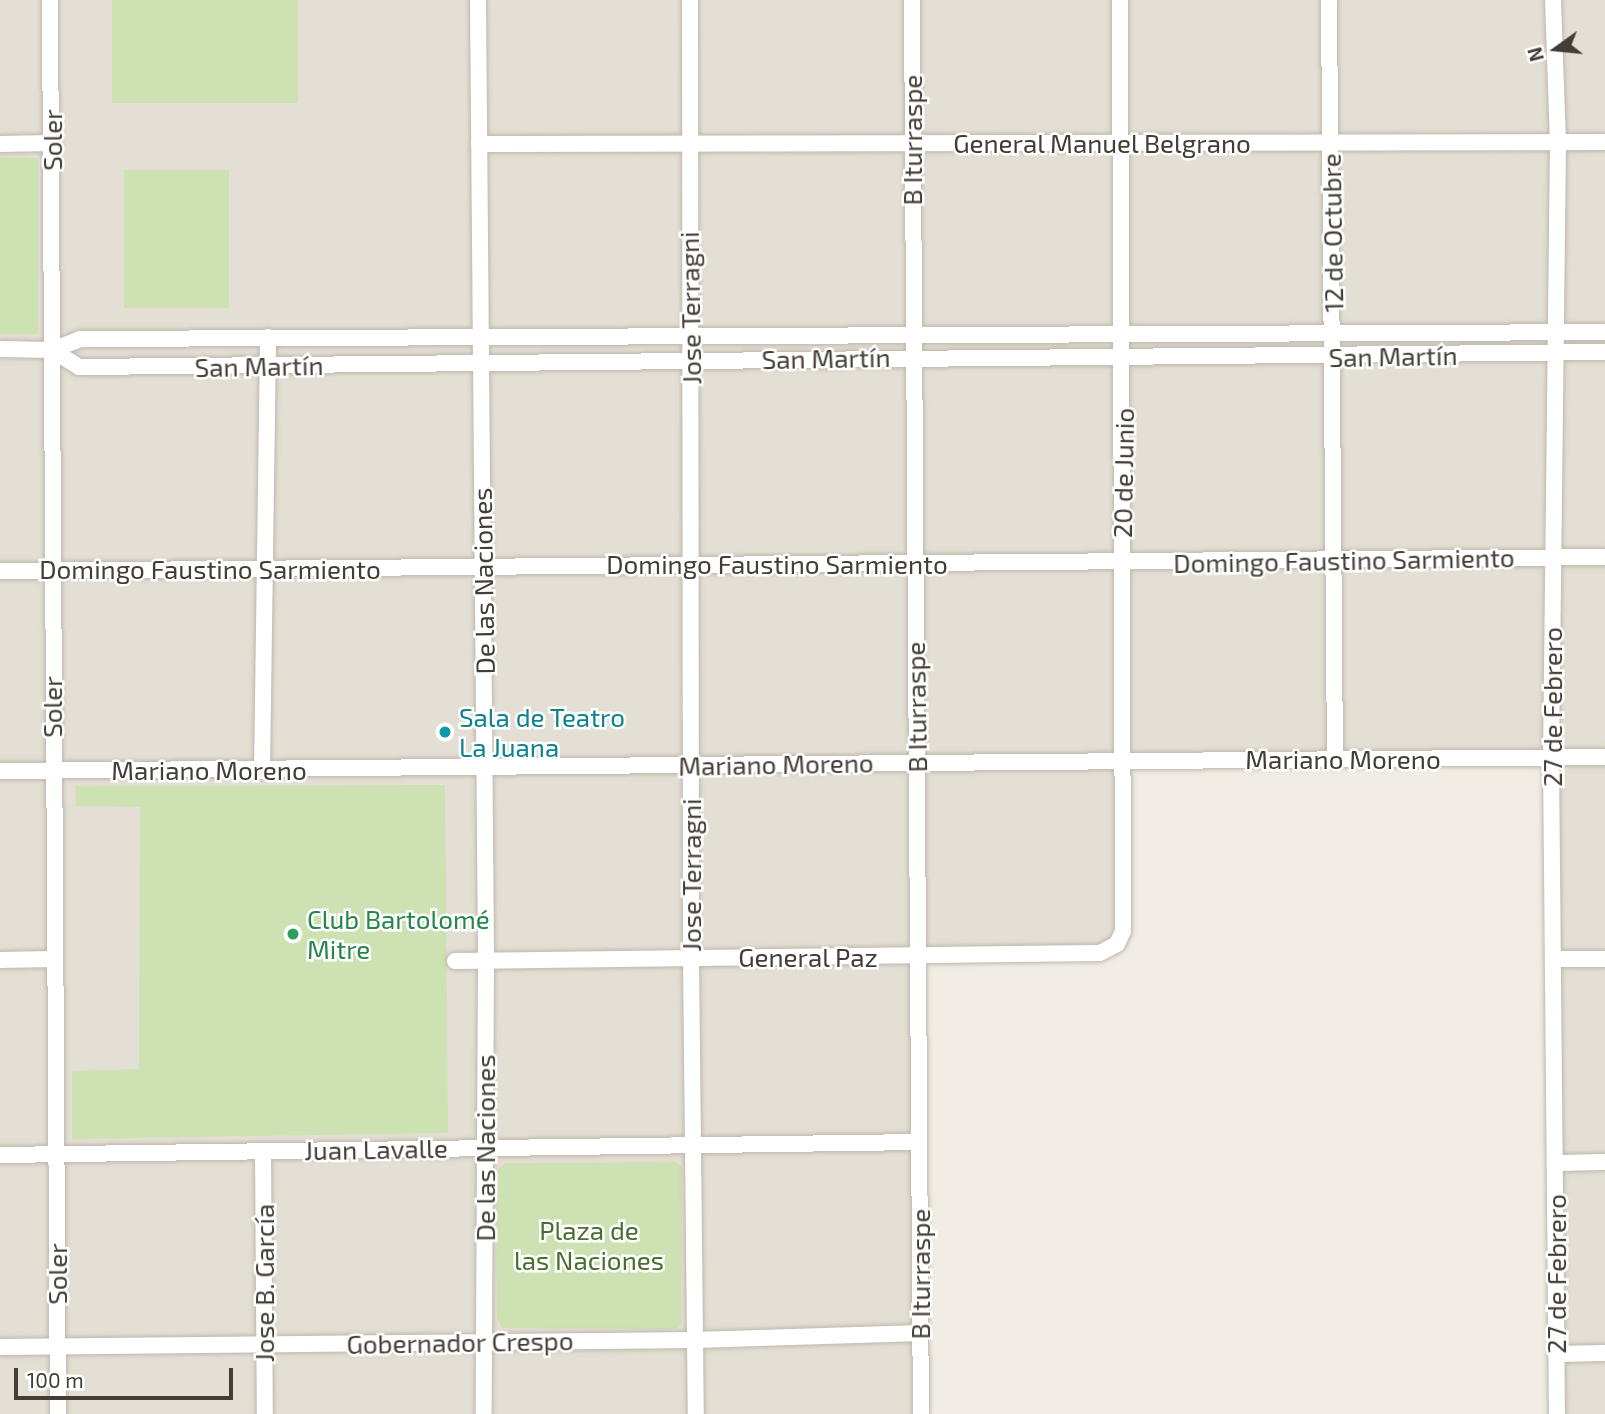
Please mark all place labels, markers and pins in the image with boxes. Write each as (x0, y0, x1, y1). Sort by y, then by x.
place label: Sala de Teatro La Juana (459, 701, 626, 762)
marker: Sala de Teatro La Juana (437, 724, 453, 740)
place label: Club Bartolomé Mitre (307, 903, 490, 964)
marker: Club Bartolomé Mitre (285, 926, 301, 942)

